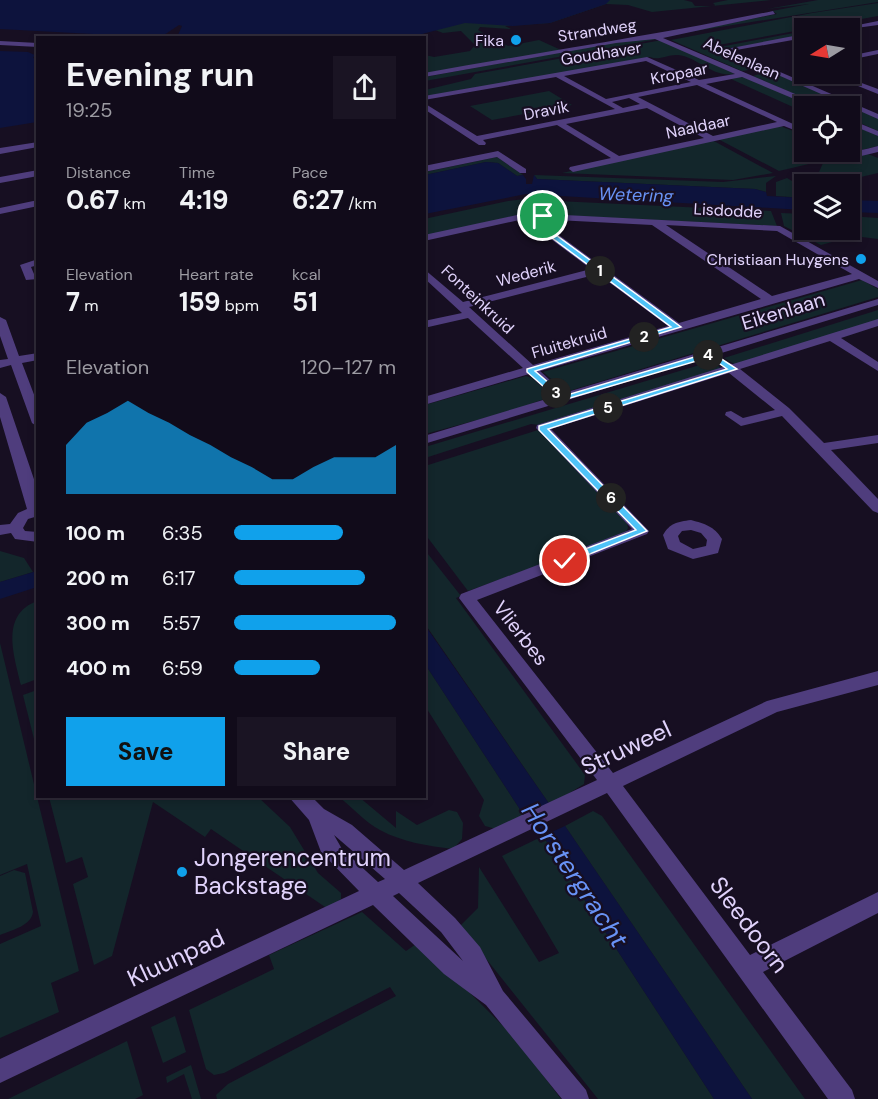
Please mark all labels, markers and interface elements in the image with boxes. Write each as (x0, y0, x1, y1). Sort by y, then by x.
street label: Strandweg (556, 14, 638, 47)
north arrow (794, 18, 860, 84)
map controls (794, 18, 860, 240)
place label: Fika (475, 30, 504, 51)
street label: Abelenlaan (700, 32, 783, 85)
marker: Fika (509, 33, 523, 47)
street label: Goudhaver (559, 37, 643, 70)
text: Evening run (66, 53, 254, 96)
button: share (333, 56, 396, 119)
street label: Kropaar (649, 58, 710, 89)
street label: Dravik (522, 96, 571, 125)
button: locate (794, 96, 860, 162)
text: 19:25 (66, 97, 113, 123)
street label: Naaldaar (664, 109, 732, 144)
text: Distance (66, 162, 131, 183)
text: Time (179, 162, 215, 183)
text: Pace (292, 162, 328, 183)
button: layers (794, 174, 860, 240)
water label: Wetering (598, 182, 675, 208)
text: 0.67 (66, 183, 119, 217)
text: 4:19 (179, 183, 228, 217)
text: 6:27 (292, 183, 344, 217)
pin (517, 190, 568, 241)
text: km (119, 193, 146, 214)
text: /km (344, 193, 377, 214)
street label: Lisdodde (693, 198, 763, 223)
icon: arrive (526, 199, 559, 232)
place label: Christiaan Huygens (707, 249, 849, 270)
marker: Christiaan Huygens (854, 252, 868, 266)
street label: Wederik (494, 255, 558, 291)
pin: 1 (585, 256, 615, 286)
street label: Fonteinkruid (437, 260, 518, 338)
text: 1 (597, 260, 603, 281)
text: Elevation (66, 264, 133, 285)
text: Heart rate (179, 264, 254, 285)
text: kcal (292, 264, 321, 285)
text: 7 (66, 285, 80, 319)
text: 159 (179, 285, 221, 319)
text: 51 (292, 285, 318, 319)
street label: Eikenlaan (738, 286, 828, 336)
text: m (80, 295, 98, 316)
text: bpm (221, 295, 259, 316)
street label: Fluitekruid (529, 322, 609, 363)
pin: 2 (629, 322, 659, 352)
text: 2 (639, 326, 649, 347)
pin: 4 (693, 340, 723, 370)
text: 4 (703, 344, 713, 365)
text: Elevation (66, 354, 149, 380)
text: 120–127 m (300, 354, 396, 380)
pin: 3 (541, 378, 571, 408)
text: 3 (551, 382, 561, 403)
pin: 5 (593, 393, 623, 423)
text: 5 (603, 397, 613, 418)
pin: 6 (596, 483, 626, 513)
text: 6 (606, 487, 616, 508)
text: 100 m (66, 520, 125, 546)
text: 6:35 (162, 520, 203, 546)
pin (539, 535, 590, 586)
icon: check (548, 544, 581, 577)
text: 200 m (66, 565, 129, 591)
text: 6:17 (162, 565, 196, 591)
street label: Vlierbes (488, 595, 554, 671)
text: 300 m (66, 610, 130, 636)
text: 5:57 (162, 610, 201, 636)
text: 400 m (66, 655, 131, 681)
text: 6:59 (162, 655, 203, 681)
street label: Struweel (576, 713, 676, 782)
button: Save (66, 717, 225, 786)
button: Share (237, 717, 396, 786)
water label: Horstergracht (514, 796, 637, 955)
place label: Jongerencentrum Backstage (194, 842, 391, 901)
marker: Jongerencentrum Backstage (175, 865, 189, 879)
street label: Sleedoorn (703, 870, 796, 979)
street label: Kluunpad (122, 922, 229, 994)

